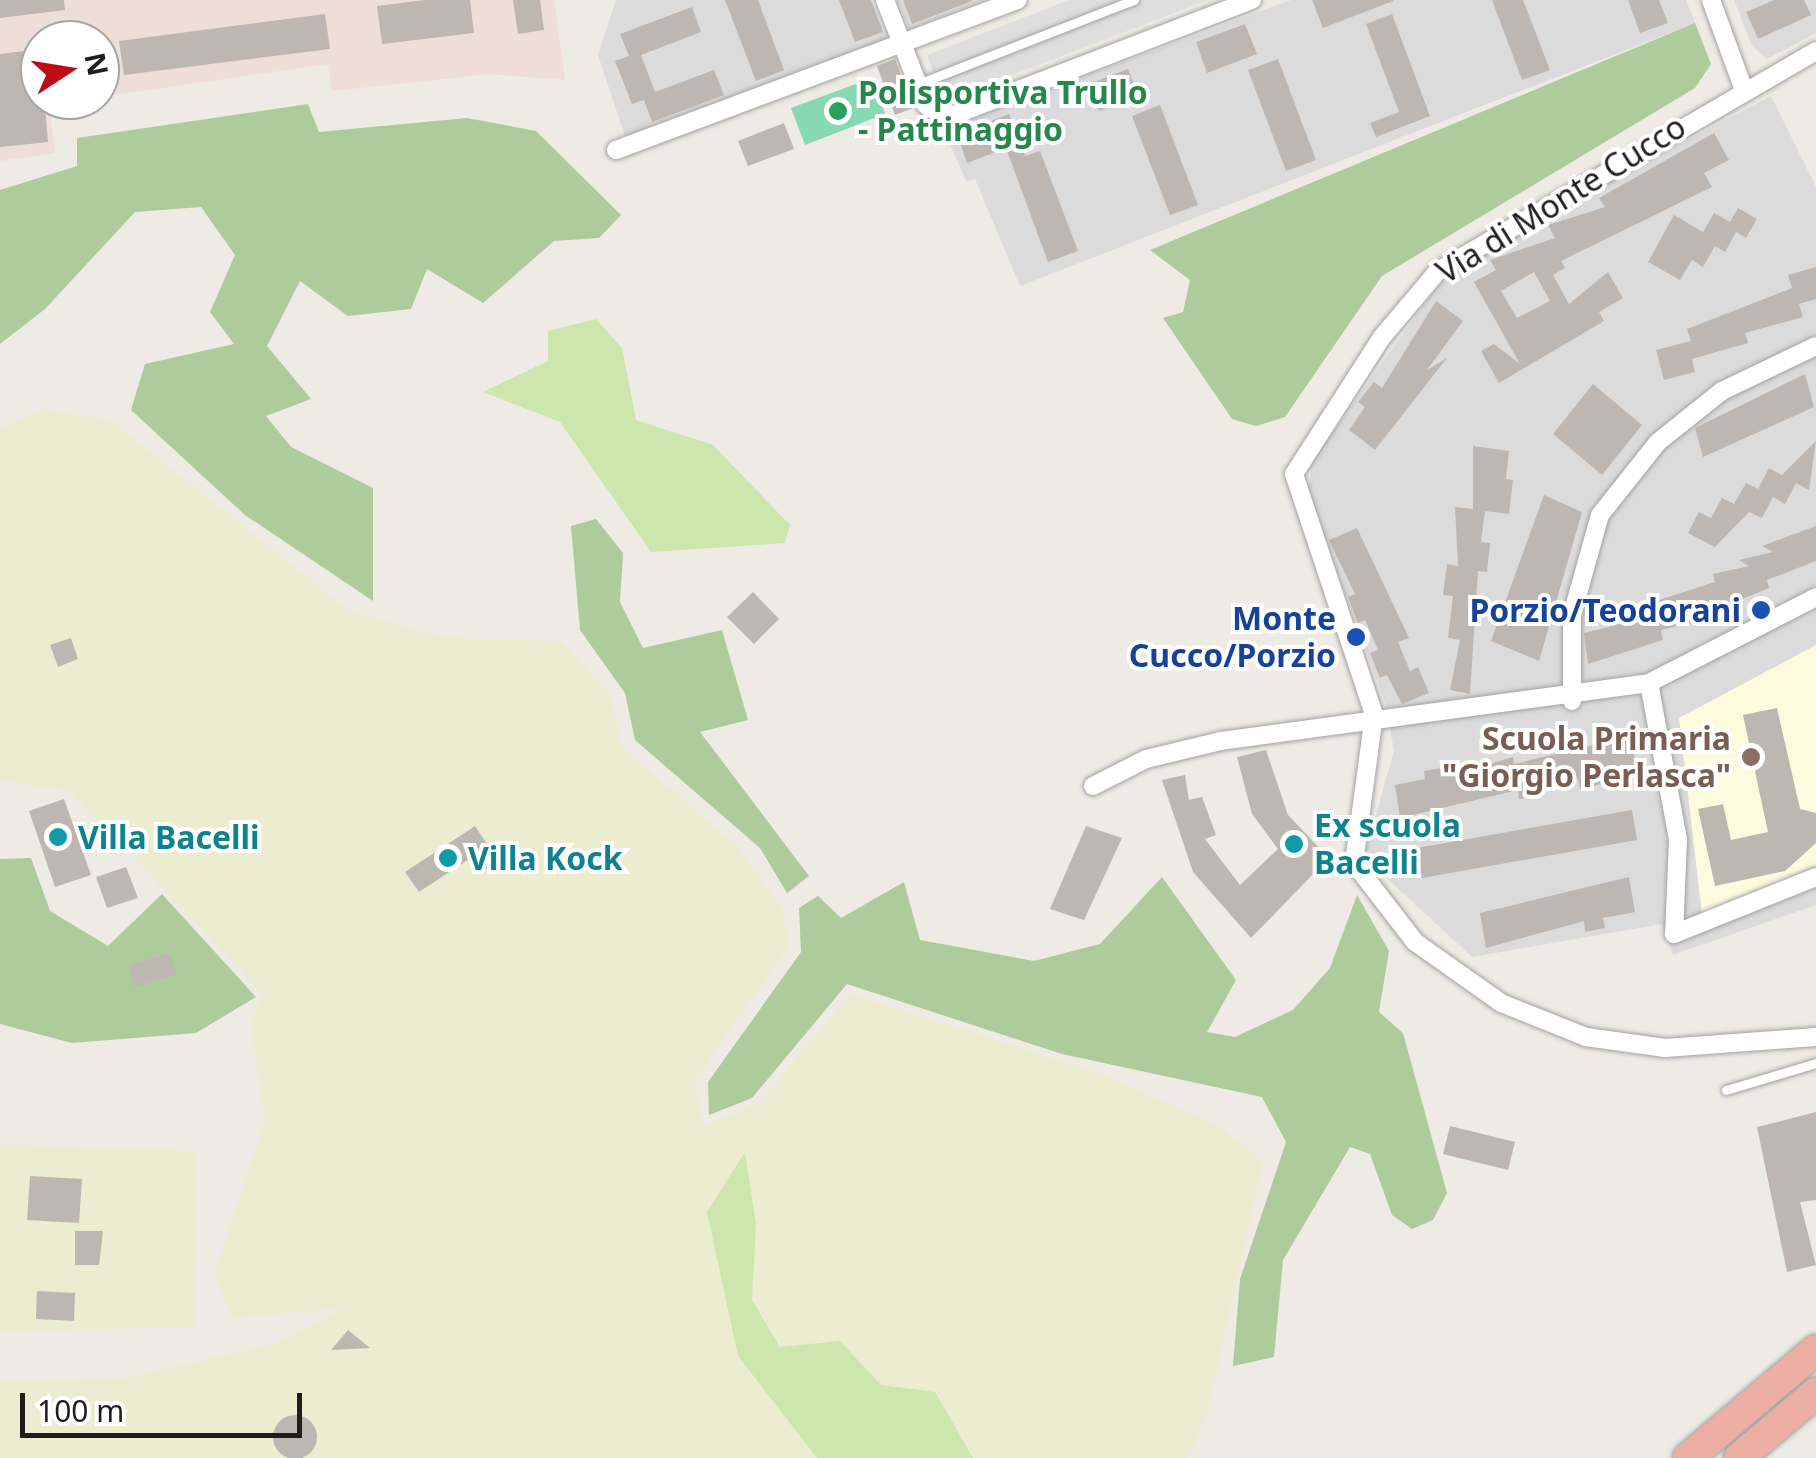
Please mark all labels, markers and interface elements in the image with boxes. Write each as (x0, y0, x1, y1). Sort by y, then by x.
north arrow (20, 20, 120, 120)
text: N (76, 49, 118, 79)
place label: Polisportiva Trullo - Pattinaggio (858, 74, 1148, 149)
marker: Polisportiva Trullo - Pattinaggio (827, 100, 849, 122)
street label: Via di Monte Cucco (1429, 107, 1693, 291)
place label: Porzio/Teodorani (1469, 591, 1741, 629)
marker: Porzio/Teodorani (1750, 599, 1772, 621)
place label: Monte Cucco/Porzio (1129, 600, 1336, 675)
marker: Monte Cucco/Porzio (1345, 626, 1367, 648)
place label: Scuola Primaria "Giorgio Perlasca" (1442, 720, 1731, 795)
marker: Scuola Primaria "Giorgio Perlasca" (1740, 746, 1762, 768)
place label: Ex scuola Bacelli (1314, 807, 1461, 882)
place label: Villa Bacelli (78, 818, 260, 856)
marker: Villa Bacelli (47, 826, 69, 848)
marker: Ex scuola Bacelli (1283, 833, 1305, 855)
place label: Villa Kock (468, 839, 623, 877)
marker: Villa Kock (437, 847, 459, 869)
scale bar (25, 1373, 308, 1435)
text: 100 m (37, 1390, 124, 1431)

